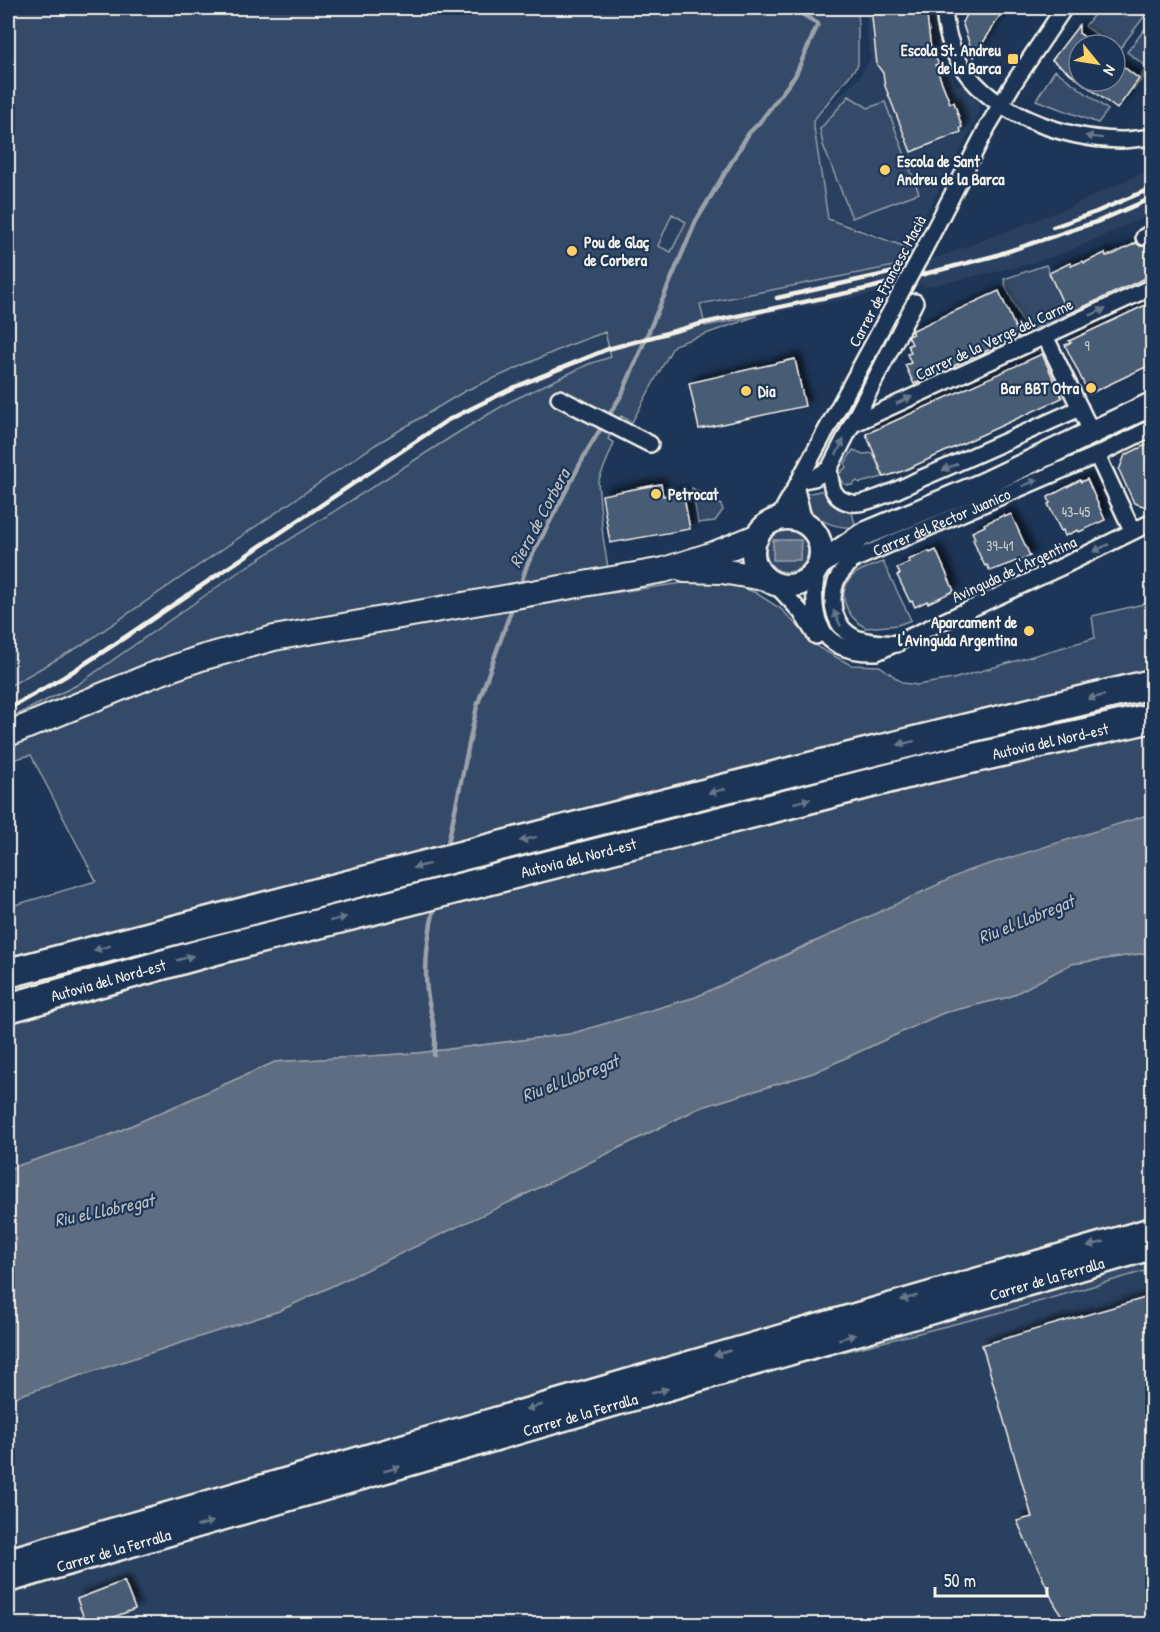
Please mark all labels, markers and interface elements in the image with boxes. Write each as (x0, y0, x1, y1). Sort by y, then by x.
north arrow (1067, 33, 1127, 93)
place label: Escola St. Andreu de la Barca (901, 39, 1002, 79)
marker: Escola St. Andreu de la Barca (1006, 52, 1020, 66)
text: N (1098, 61, 1122, 80)
one-way arrow (1085, 132, 1104, 142)
place label: Escola de Sant Andreu de la Barca (897, 150, 1005, 190)
marker: Escola de Sant Andreu de la Barca (878, 163, 892, 177)
street label: Carrer de Francesc Macià (843, 211, 931, 351)
place label: Pou de Glaç de Corbera (584, 231, 650, 271)
marker: Pou de Glaç de Corbera (565, 244, 579, 258)
street label: Carrer de la Verge del Carme (912, 292, 1077, 385)
one-way arrow (1089, 306, 1107, 316)
house number: 9 (1084, 336, 1090, 355)
place label: Bar BBT Otra (1001, 377, 1080, 399)
place label: Dia (758, 380, 776, 402)
marker: Bar BBT Otra (1084, 381, 1098, 395)
marker: Dia (739, 384, 753, 398)
one-way arrow (896, 396, 913, 405)
one-way arrow (835, 438, 845, 455)
one-way arrow (941, 462, 958, 471)
water label: Riera de Corbera (503, 463, 576, 572)
one-way arrow (1022, 478, 1040, 488)
street label: Carrer del Rector Juanico (869, 482, 1014, 561)
place label: Petrocat (668, 483, 719, 505)
marker: Petrocat (649, 487, 663, 501)
house number: 43-45 (1062, 502, 1090, 521)
street label: Avinguda de l'Argentina (948, 530, 1080, 608)
house number: 39-41 (986, 536, 1014, 555)
one-way arrow (1092, 543, 1109, 553)
one-way arrow (832, 608, 842, 626)
place label: Aparcament de l'Avinguda Argentina (898, 611, 1018, 652)
marker: Aparcament de l'Avinguda Argentina (1022, 624, 1036, 638)
one-way arrow (1086, 693, 1105, 703)
street label: Autovia del Nord-est (990, 717, 1111, 765)
one-way arrow (897, 739, 915, 749)
one-way arrow (708, 787, 726, 796)
one-way arrow (793, 796, 811, 805)
street label: Autovia del Nord-est (518, 832, 639, 883)
one-way arrow (519, 834, 537, 844)
one-way arrow (411, 861, 430, 871)
water label: Riu el Llobregat (974, 887, 1080, 950)
one-way arrow (329, 913, 347, 923)
one-way arrow (93, 944, 111, 953)
street label: Autovia del Nord-est (48, 953, 169, 1007)
one-way arrow (176, 953, 194, 962)
water label: Riu el Llobregat (518, 1047, 624, 1108)
water label: Riu el Llobregat (52, 1187, 159, 1233)
one-way arrow (1087, 1240, 1105, 1249)
street label: Carrer de la Ferralla (987, 1251, 1107, 1306)
one-way arrow (900, 1294, 918, 1303)
one-way arrow (838, 1332, 856, 1341)
one-way arrow (712, 1349, 730, 1358)
one-way arrow (651, 1386, 669, 1395)
street label: Carrer de la Ferralla (520, 1387, 640, 1442)
one-way arrow (525, 1403, 543, 1412)
one-way arrow (383, 1464, 401, 1473)
one-way arrow (196, 1519, 214, 1528)
street label: Carrer de la Ferralla (54, 1523, 174, 1577)
scale bar (935, 1560, 1048, 1598)
text: 50 m (944, 1568, 976, 1593)

